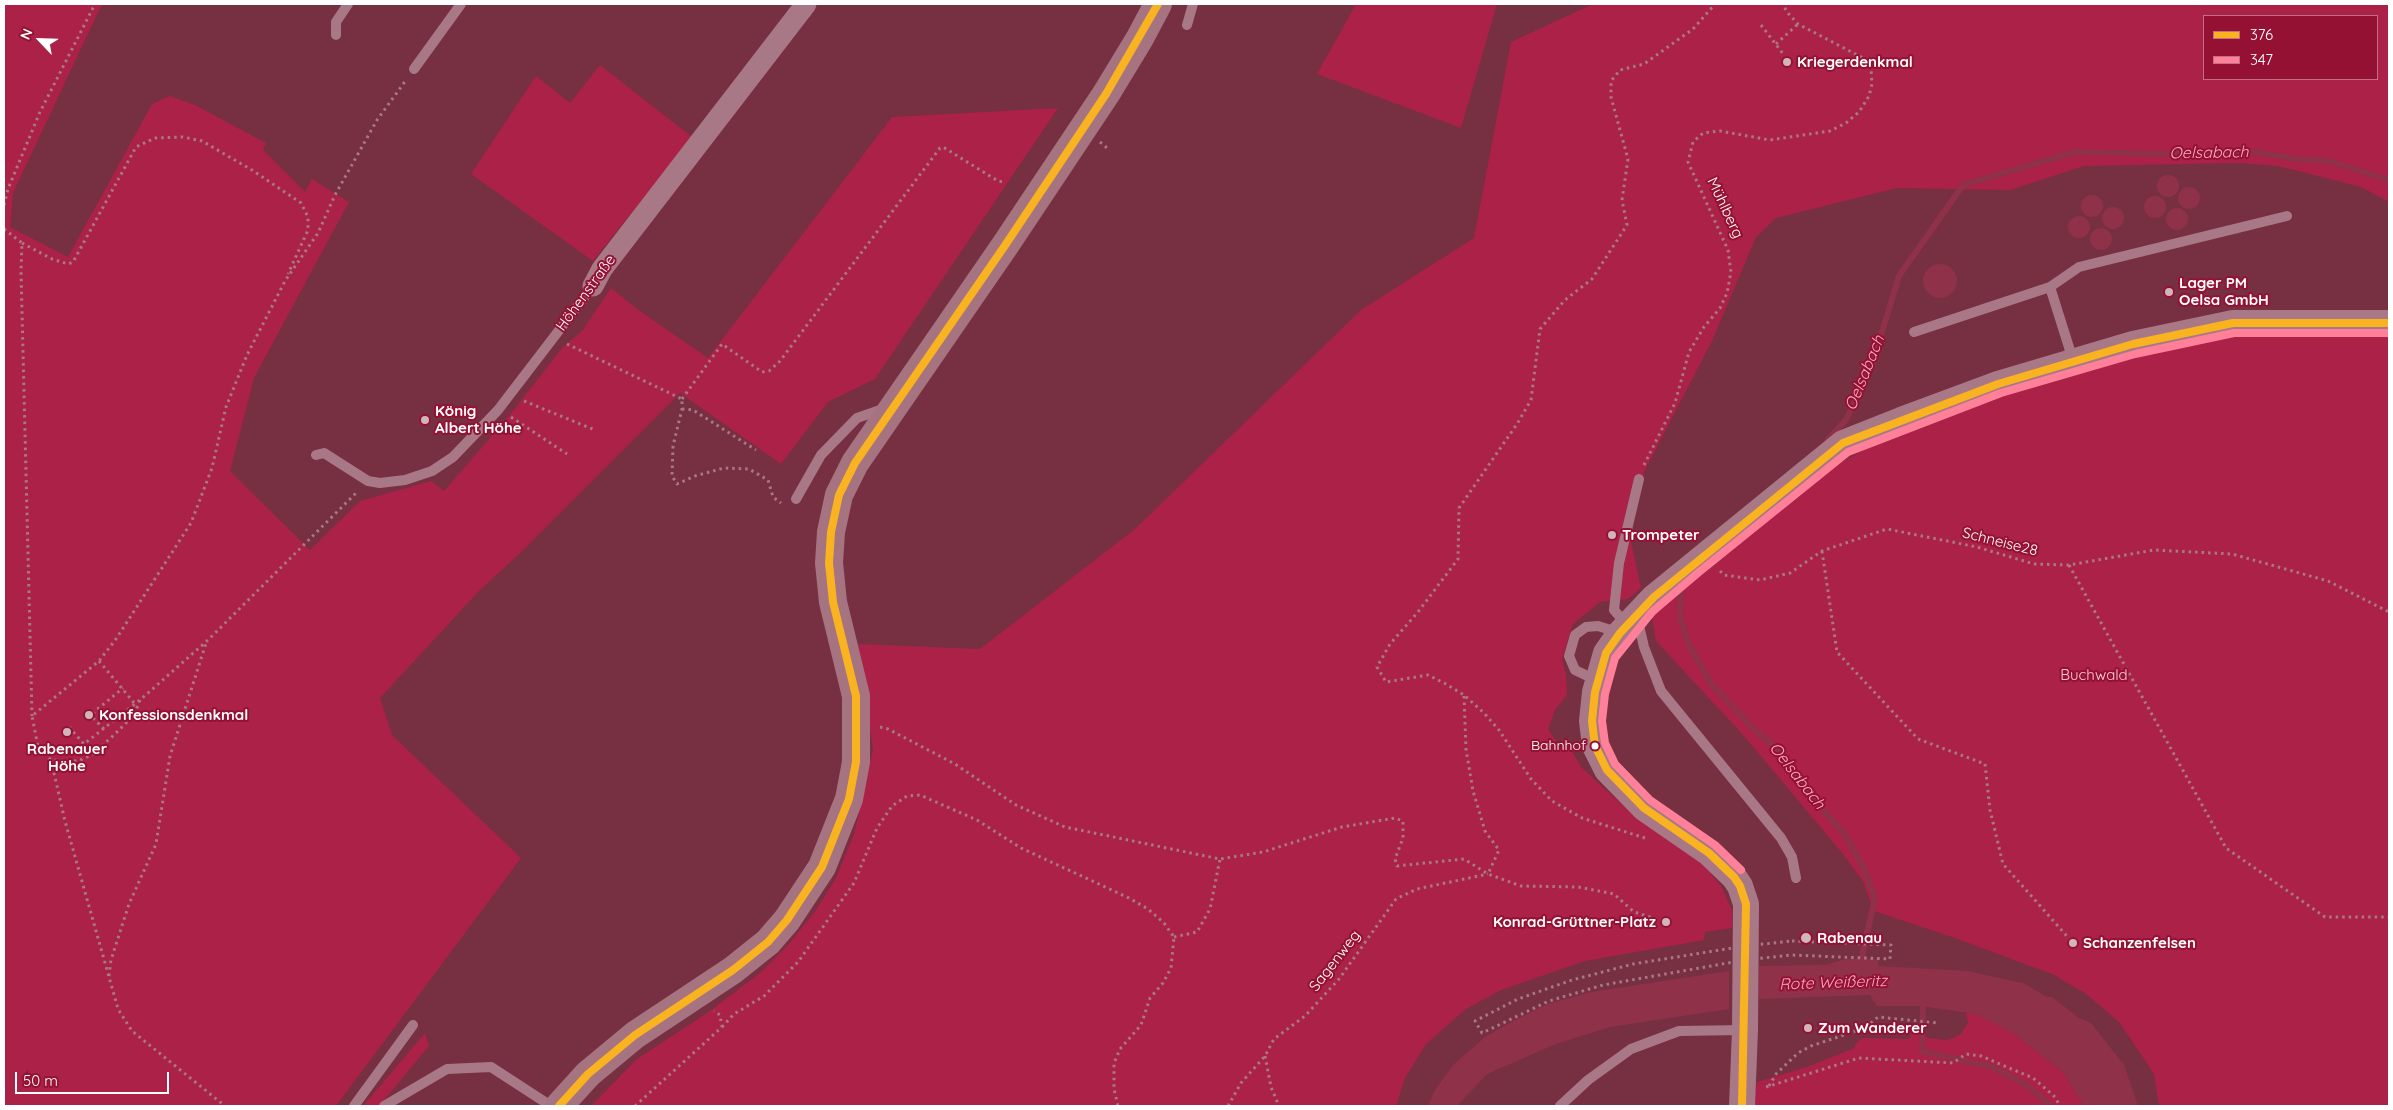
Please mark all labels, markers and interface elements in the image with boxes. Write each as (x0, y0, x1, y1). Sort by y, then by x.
north arrow (15, 15, 65, 65)
legend (2203, 15, 2378, 80)
text: 376 (2250, 25, 2273, 44)
text: N (16, 26, 37, 42)
text: 347 (2250, 50, 2273, 69)
place label: Kriegerdenkmal (1797, 53, 1913, 71)
marker: Kriegerdenkmal (1781, 56, 1793, 68)
water label: Oelsabach (2169, 143, 2249, 163)
street label: Mühlberg (1703, 175, 1747, 241)
street label: Höhenstraße (552, 251, 620, 335)
place label: Lager PM Oelsa GmbH (2179, 274, 2269, 309)
marker: Lager PM Oelsa GmbH (2163, 286, 2175, 298)
water label: Oelsabach (1841, 333, 1889, 413)
place label: König Albert Höhe (435, 402, 522, 437)
marker: König Albert Höhe (419, 414, 431, 426)
street label: Schneise28 (1960, 524, 2040, 560)
place label: Trompeter (1622, 526, 1700, 544)
marker: Trompeter (1606, 529, 1618, 541)
park label: Buchwald (2060, 666, 2128, 684)
place label: Konfessionsdenkmal (99, 706, 248, 724)
marker: Konfessionsdenkmal (83, 709, 95, 721)
marker: Rabenauer Höhe (61, 726, 73, 738)
place label: Bahnhof (1531, 738, 1586, 754)
water label: Oelsabach (1765, 739, 1829, 813)
place label: Rabenauer Höhe (27, 740, 107, 775)
marker: Bahnhof (1590, 741, 1600, 751)
place label: Konrad-Grüttner-Platz (1493, 913, 1656, 931)
marker: Konrad-Grüttner-Platz (1660, 916, 1672, 928)
street label: Sagenweg (1306, 927, 1364, 995)
place label: Rabenau (1817, 929, 1882, 947)
marker: Rabenau (1799, 931, 1813, 945)
place label: Schanzenfelsen (2083, 934, 2196, 952)
marker: Schanzenfelsen (2067, 937, 2079, 949)
water label: Rote Weißeritz (1779, 972, 1887, 994)
place label: Zum Wanderer (1818, 1019, 1927, 1037)
marker: Zum Wanderer (1802, 1022, 1814, 1034)
scale bar (18, 1062, 171, 1094)
text: 50 m (23, 1071, 58, 1090)

